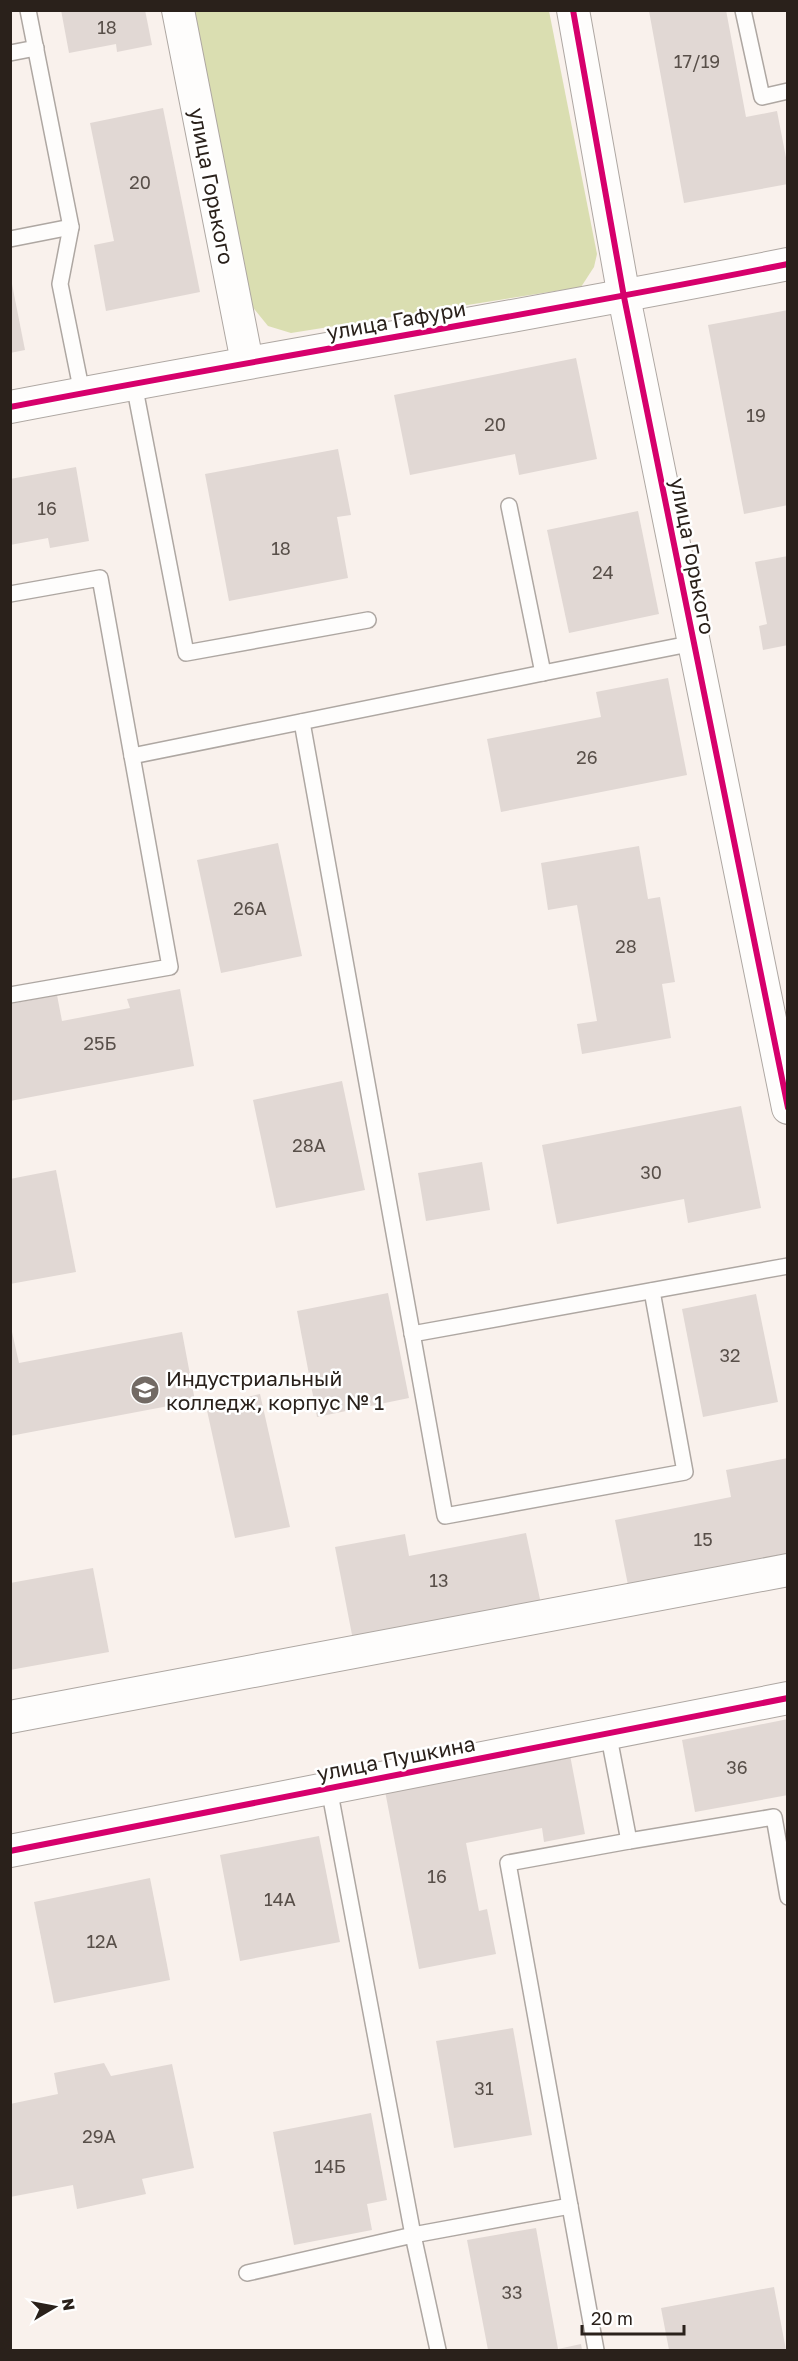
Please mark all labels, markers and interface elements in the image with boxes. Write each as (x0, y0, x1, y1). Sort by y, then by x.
house number: 18 (97, 16, 117, 38)
house number: 17/19 (674, 50, 720, 72)
street label: улица Горького (184, 105, 240, 267)
house number: 20 (129, 171, 151, 193)
street label: улица Гафури (324, 295, 468, 345)
house number: 19 (746, 404, 766, 426)
house number: 20 (484, 413, 506, 435)
street label: улица Горького (665, 475, 721, 637)
house number: 16 (37, 497, 57, 519)
house number: 18 (271, 537, 291, 559)
house number: 24 (592, 561, 614, 583)
house number: 26 (576, 746, 598, 768)
house number: 26А (233, 897, 267, 919)
house number: 28 (615, 935, 637, 957)
house number: 25Б (84, 1032, 116, 1054)
house number: 28А (292, 1134, 326, 1156)
house number: 30 (640, 1161, 662, 1183)
house number: 32 (720, 1344, 740, 1366)
place label: Индустриальный колледж, корпус № 1 (166, 1365, 384, 1415)
school or university icon: Индустриальный колледж, корпус № 1 (129, 1374, 161, 1406)
house number: 15 (693, 1528, 713, 1550)
house number: 13 (429, 1569, 449, 1591)
street label: улица Пушкина (315, 1730, 477, 1786)
house number: 36 (726, 1756, 748, 1778)
house number: 16 (427, 1865, 447, 1887)
house number: 14А (264, 1888, 296, 1910)
house number: 12А (86, 1930, 118, 1952)
house number: 31 (474, 2077, 494, 2099)
house number: 29А (82, 2125, 116, 2147)
house number: 14Б (314, 2155, 346, 2177)
north arrow (24, 2277, 84, 2337)
house number: 33 (501, 2281, 523, 2303)
text: N (58, 2297, 80, 2312)
scale bar (582, 2298, 684, 2336)
text: 20 m (591, 2307, 633, 2329)

